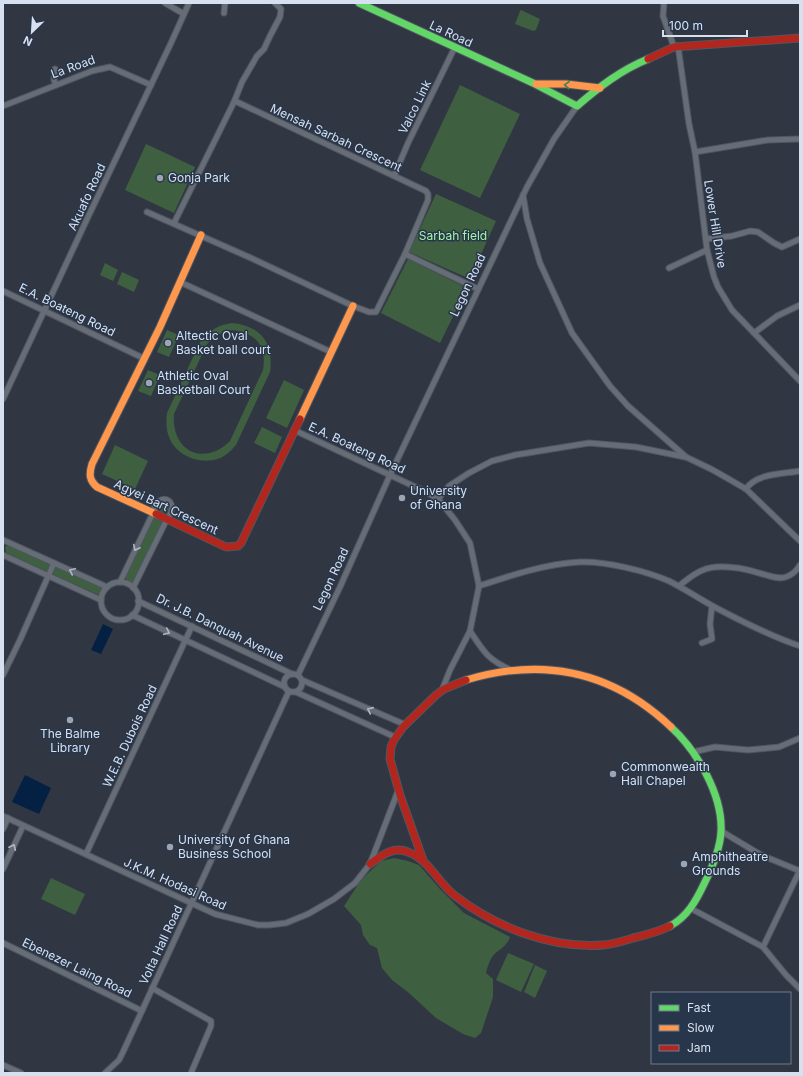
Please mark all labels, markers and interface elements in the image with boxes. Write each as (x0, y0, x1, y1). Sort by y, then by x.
north arrow (12, 12, 52, 52)
scale bar (663, 12, 747, 38)
street label: La Road (427, 17, 475, 50)
text: 100 m (669, 18, 703, 33)
text: N (21, 33, 35, 49)
street label: La Road (49, 52, 97, 81)
street label: Valco Link (395, 77, 434, 136)
one-way arrow (564, 80, 570, 89)
street label: Mensah Sarbah Crescent (268, 100, 405, 175)
street label: Akuafo Road (64, 161, 109, 233)
place label: Gonja Park (168, 170, 230, 185)
marker: Gonja Park (155, 173, 165, 183)
street label: Lower Hill Drive (701, 179, 730, 269)
park label: Sarbah field (419, 228, 487, 243)
street label: Legon Road (446, 251, 489, 319)
street label: E.A. Boateng Road (17, 280, 118, 339)
place label: Altectic Oval Basket ball court (176, 328, 271, 357)
marker: Altectic Oval Basket ball court (163, 338, 173, 348)
place label: Athletic Oval Basketball Court (157, 368, 250, 397)
marker: Athletic Oval Basketball Court (144, 378, 154, 388)
street label: E.A. Boateng Road (306, 419, 408, 477)
street label: Agyei Bart Crescent (112, 476, 221, 537)
place label: University of Ghana (410, 483, 467, 512)
marker: University of Ghana (397, 493, 407, 503)
one-way arrow (133, 543, 141, 551)
street label: Legon Road (309, 545, 352, 613)
one-way arrow (68, 568, 76, 576)
street label: Dr. J.B. Danquah Avenue (154, 590, 286, 665)
one-way arrow (163, 627, 171, 635)
street label: W.E.B. Dubois Road (99, 682, 160, 789)
one-way arrow (366, 707, 374, 715)
marker: The Balme Library (65, 715, 75, 725)
place label: The Balme Library (40, 726, 100, 755)
place label: Commonwealth Hall Chapel (621, 759, 710, 788)
marker: Commonwealth Hall Chapel (608, 769, 618, 779)
place label: University of Ghana Business School (178, 832, 290, 861)
marker: University of Ghana Business School (165, 842, 175, 852)
one-way arrow (8, 844, 16, 851)
place label: Amphitheatre Grounds (692, 849, 768, 878)
street label: J.K.M. Hodasi Road (122, 854, 229, 913)
marker: Amphitheatre Grounds (679, 859, 689, 869)
street label: Volta Hall Road (136, 903, 185, 987)
street label: Ebenezer Laing Road (20, 935, 134, 1001)
legend (651, 992, 791, 1064)
text: Fast (687, 1000, 711, 1015)
text: Slow (687, 1020, 715, 1035)
text: Jam (687, 1040, 711, 1055)

